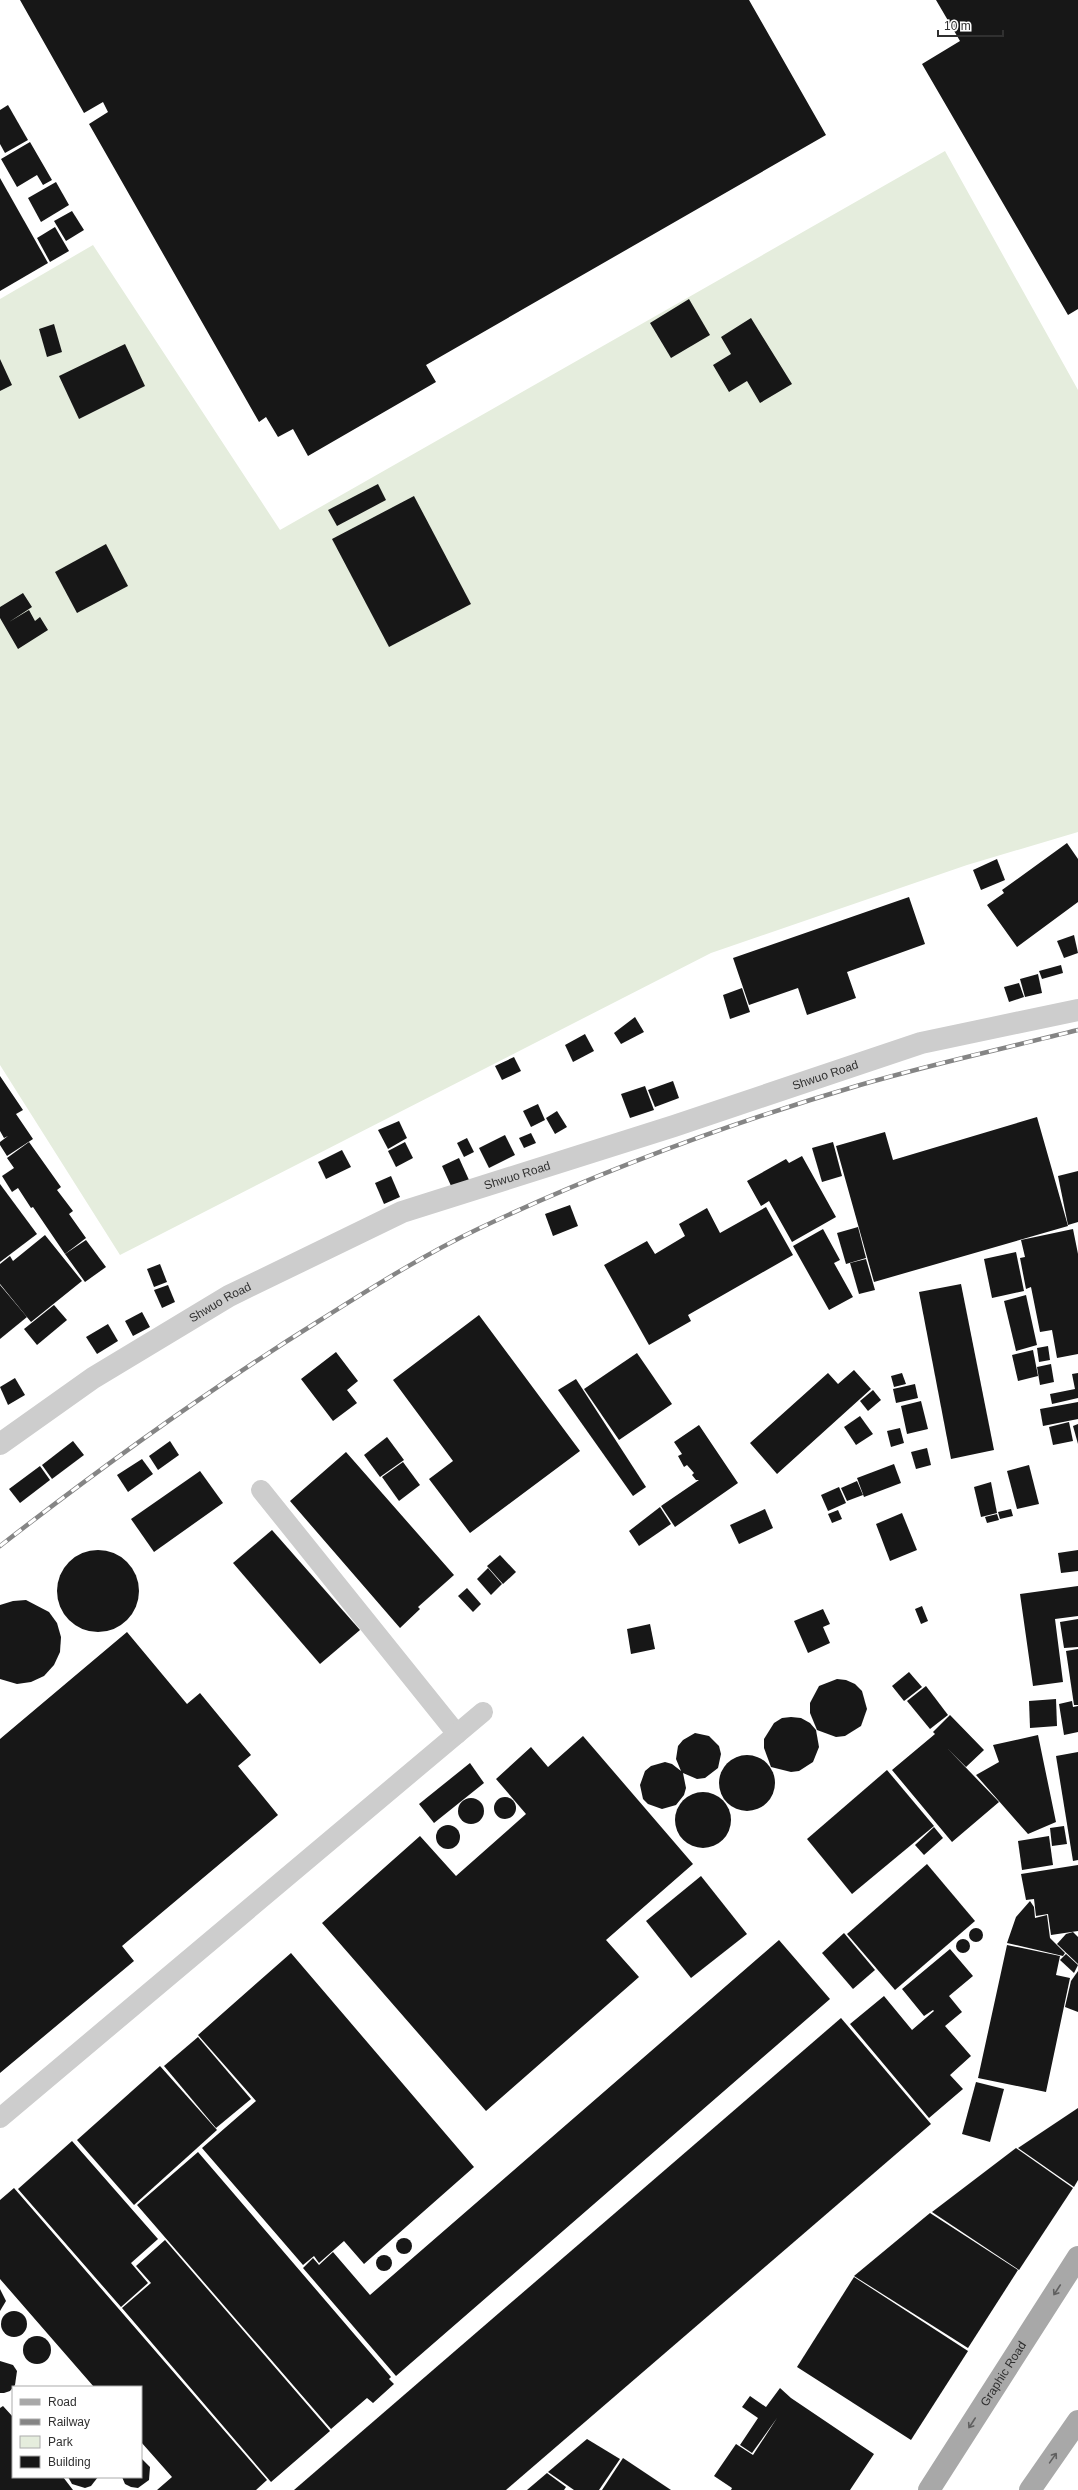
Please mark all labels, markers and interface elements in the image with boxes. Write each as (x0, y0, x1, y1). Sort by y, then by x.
scale bar (938, 12, 1003, 38)
text: 10 m (944, 19, 971, 33)
street label: Shwuo Road (790, 1058, 860, 1093)
street label: Shwuo Road (482, 1159, 552, 1193)
street label: Shwuo Road (187, 1279, 253, 1325)
one-way arrow (1053, 2284, 1061, 2295)
street label: Graphic Road (977, 2339, 1029, 2409)
legend (12, 2386, 142, 2478)
text: Road (48, 2395, 77, 2409)
text: Railway (48, 2415, 90, 2429)
one-way arrow (968, 2417, 976, 2428)
text: Park (48, 2435, 74, 2449)
one-way arrow (1049, 2453, 1057, 2464)
text: Building (48, 2455, 91, 2469)

